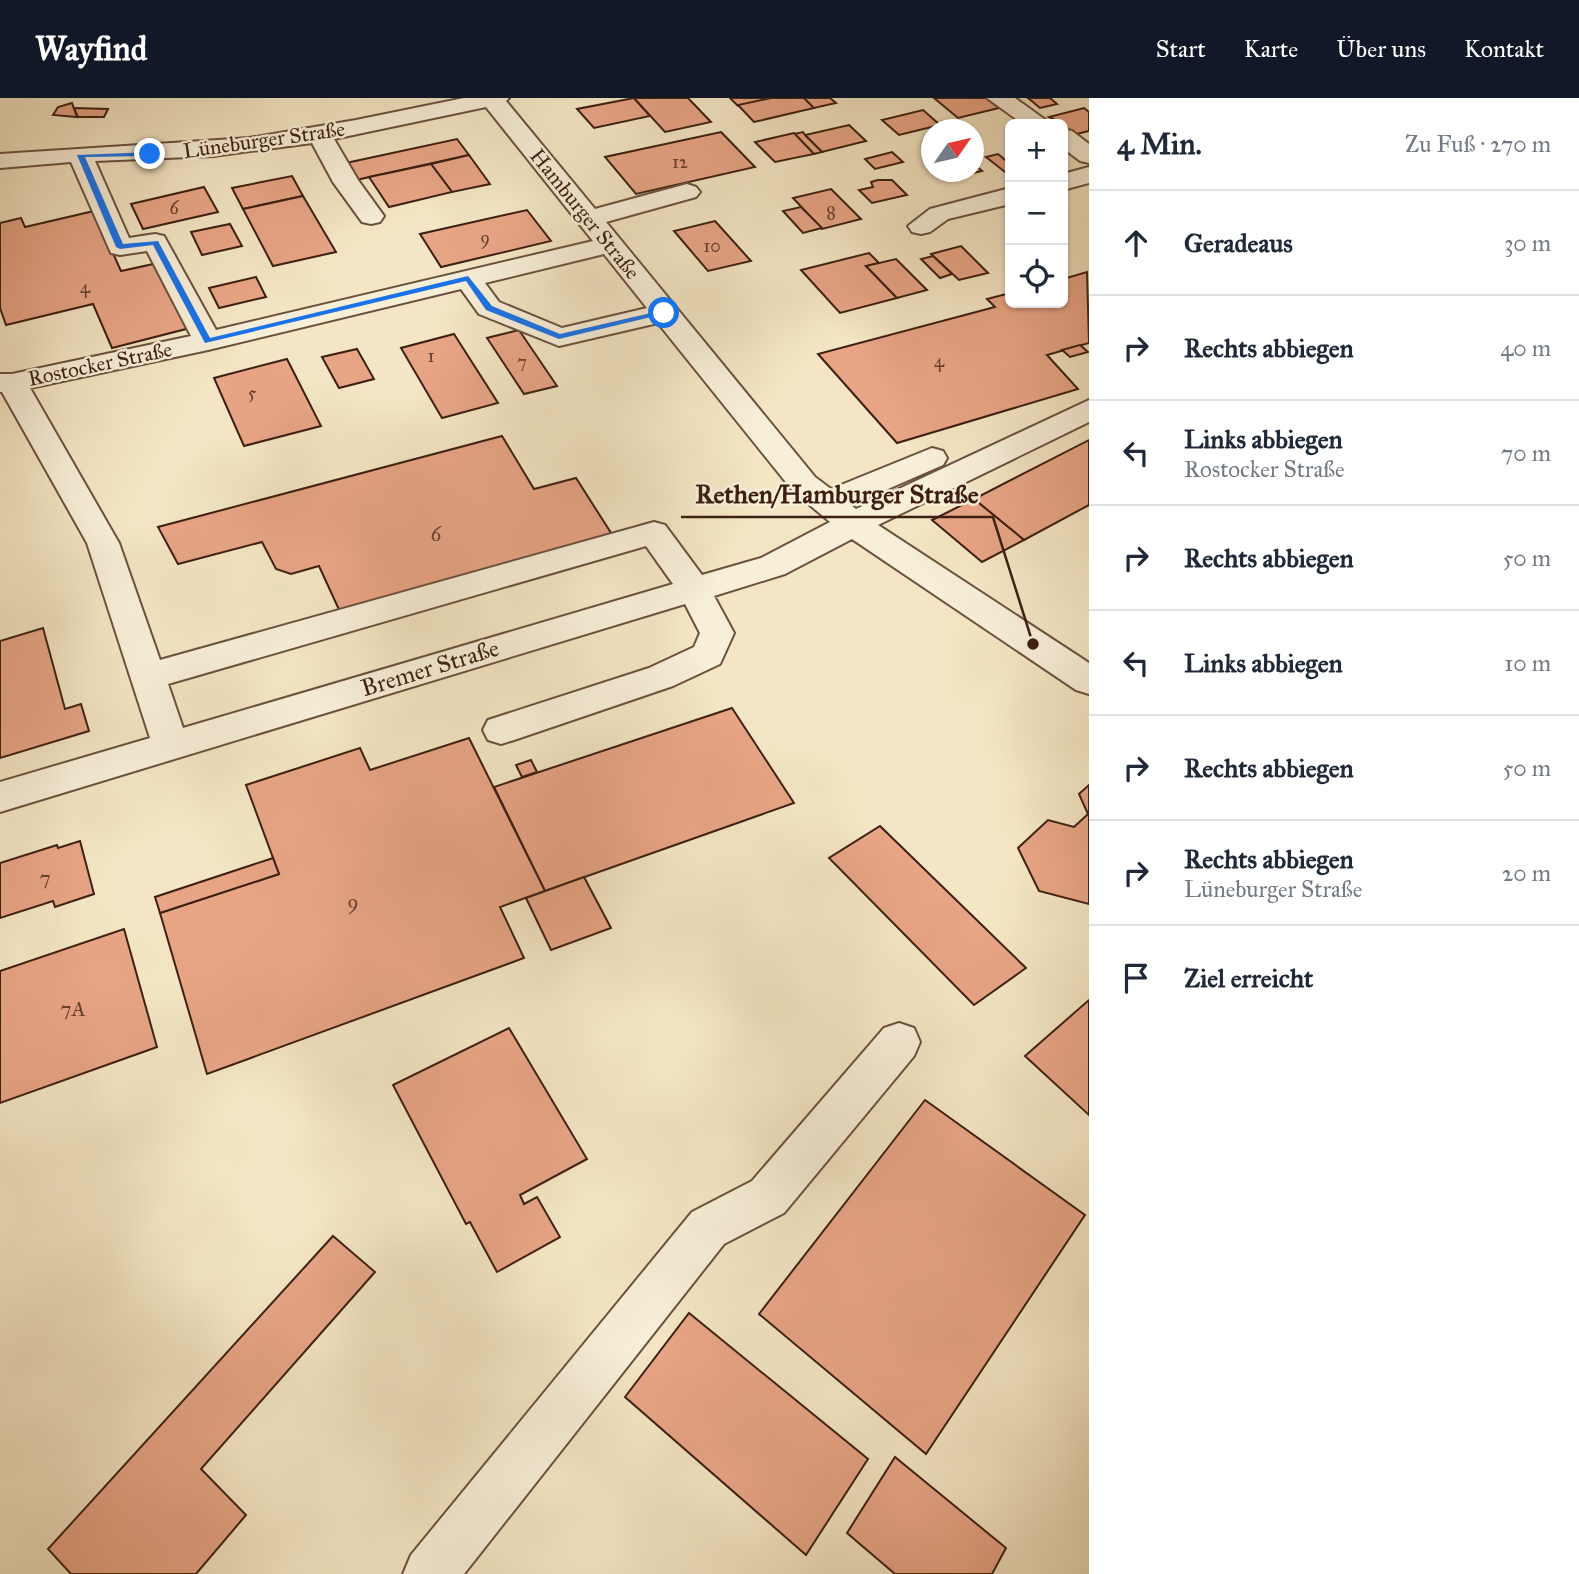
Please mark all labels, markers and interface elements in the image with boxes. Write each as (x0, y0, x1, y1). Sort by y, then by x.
text: Wayfind (35, 29, 147, 69)
text: Start (1156, 34, 1206, 64)
text: Karte (1244, 34, 1298, 64)
text: Über uns (1336, 34, 1426, 64)
text: Kontakt (1464, 34, 1544, 64)
street label: Lüneburger Straße (182, 116, 347, 164)
north arrow (921, 119, 984, 182)
map controls (1005, 119, 1068, 308)
button: + (1005, 119, 1068, 182)
text: 4 Min. (1117, 126, 1202, 162)
text: Zu Fuß · 270 m (1405, 130, 1551, 158)
route end (134, 138, 165, 169)
street label: Hamburger Straße (524, 143, 646, 285)
house number: 12 (672, 151, 688, 173)
button: − (1005, 182, 1068, 245)
house number: 6 (169, 197, 179, 219)
house number: 8 (826, 202, 836, 224)
icon: ahead (1117, 224, 1155, 262)
house number: 9 (480, 227, 490, 249)
text: Geradeaus (1184, 227, 1293, 259)
text: 30 m (1504, 229, 1551, 257)
house number: 10 (703, 235, 721, 257)
button: locate (1005, 245, 1068, 308)
house number: 4 (80, 276, 91, 298)
route start (648, 297, 679, 328)
icon: right (1117, 329, 1155, 367)
text: Rechts abbiegen (1184, 332, 1354, 364)
text: 40 m (1501, 334, 1551, 362)
street label: Rostocker Straße (26, 336, 175, 392)
house number: 1 (427, 345, 435, 367)
house number: 4 (934, 350, 945, 372)
house number: 7 (517, 351, 527, 373)
house number: 5 (248, 382, 257, 404)
text: Links abbiegen (1184, 423, 1343, 455)
icon: left (1117, 434, 1155, 472)
text: 70 m (1501, 439, 1551, 467)
text: Rostocker Straße (1184, 455, 1345, 483)
callout: Rethen/Hamburger Straße (681, 470, 993, 517)
text: Rethen/Hamburger Straße (695, 478, 979, 511)
house number: 6 (431, 521, 443, 547)
icon: right (1117, 539, 1155, 577)
text: Rechts abbiegen (1184, 542, 1354, 574)
text: 50 m (1503, 544, 1551, 572)
street label: Bremer Straße (357, 633, 503, 703)
icon: left (1117, 644, 1155, 682)
text: Links abbiegen (1184, 647, 1343, 679)
text: 10 m (1504, 649, 1551, 677)
icon: right (1117, 749, 1155, 787)
text: Rechts abbiegen (1184, 752, 1354, 784)
text: 50 m (1503, 754, 1551, 782)
text: Rechts abbiegen (1184, 843, 1354, 875)
icon: right (1117, 854, 1155, 892)
text: 20 m (1502, 859, 1551, 887)
house number: 7 (39, 865, 51, 891)
text: Lüneburger Straße (1184, 875, 1362, 903)
house number: 9 (347, 889, 359, 915)
icon: arrive (1117, 959, 1155, 997)
text: Ziel erreicht (1184, 962, 1313, 994)
house number: 7A (60, 996, 86, 1022)

